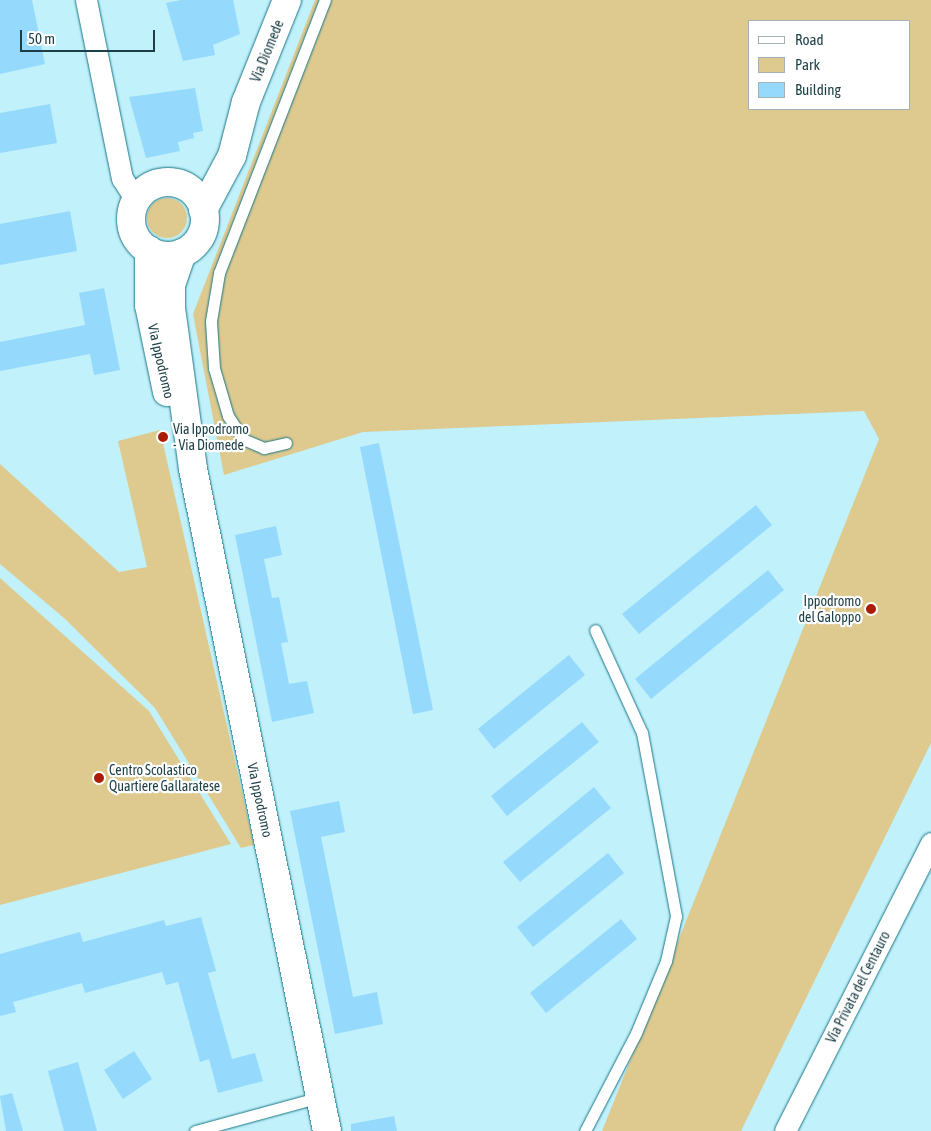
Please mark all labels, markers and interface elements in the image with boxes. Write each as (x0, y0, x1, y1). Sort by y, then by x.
street label: Via Diomede (247, 17, 287, 85)
scale bar (22, 20, 158, 52)
legend (748, 20, 911, 110)
text: 50 m (28, 30, 55, 47)
text: Road (795, 31, 824, 48)
text: Park (795, 56, 820, 73)
text: Building (795, 81, 841, 98)
street label: Via Ippodromo (144, 322, 178, 400)
place label: Via Ippodromo - Via Diomede (173, 421, 249, 454)
marker: Via Ippodromo - Via Diomede (157, 431, 169, 443)
place label: Ippodromo del Galoppo (798, 593, 861, 626)
marker: Ippodromo del Galoppo (865, 603, 877, 615)
street label: Via Ippodromo (244, 761, 276, 839)
place label: Centro Scolastico Quartiere Gallaratese (109, 762, 220, 794)
marker: Centro Scolastico Quartiere Gallaratese (93, 772, 105, 784)
street label: Via Privata del Centauro (823, 928, 893, 1046)

